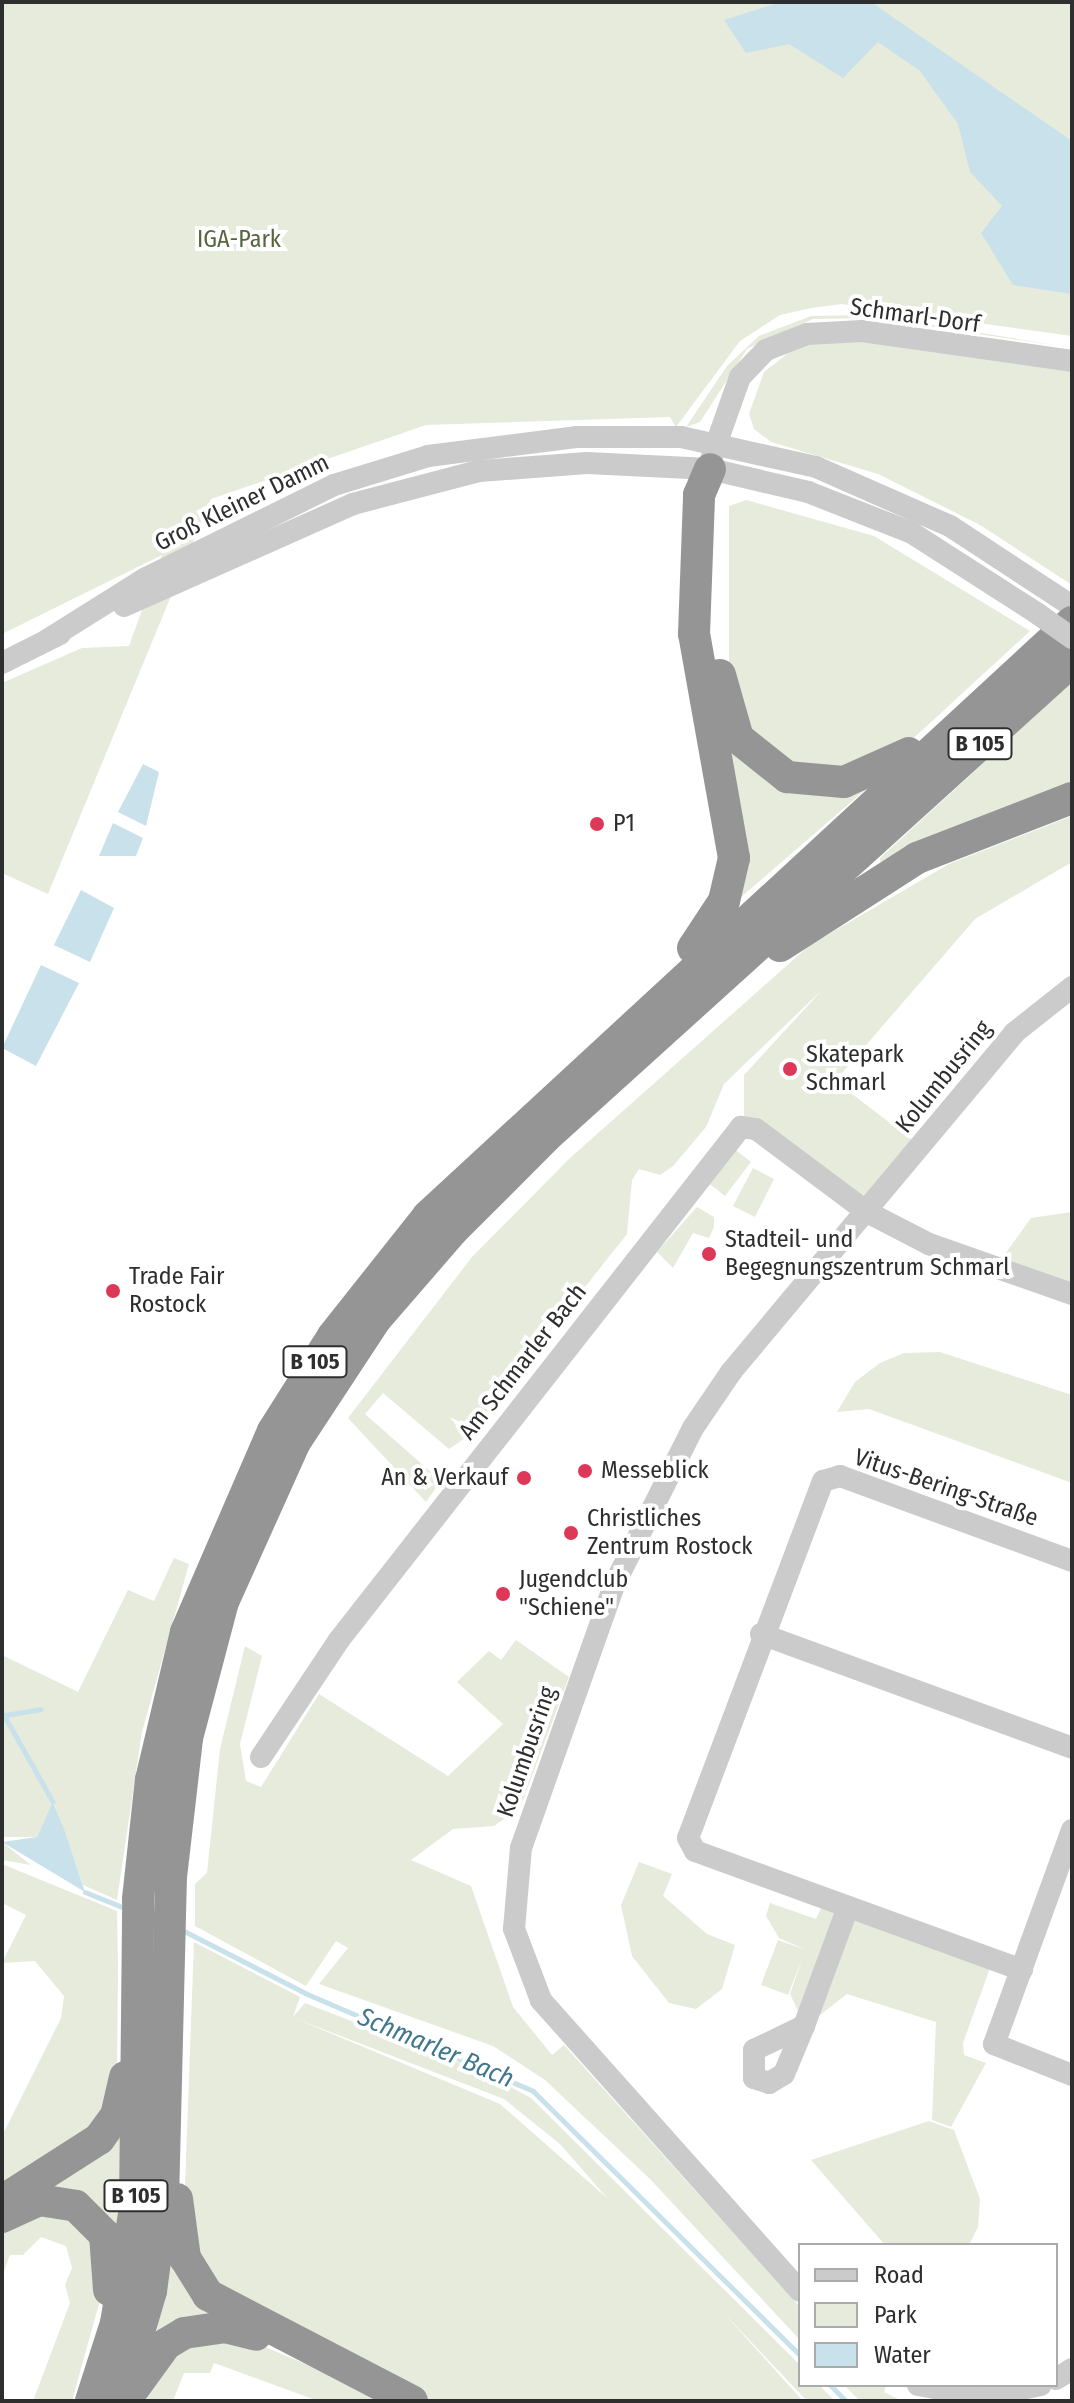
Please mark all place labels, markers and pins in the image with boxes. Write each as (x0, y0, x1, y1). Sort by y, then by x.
place label: P1 (613, 810, 635, 838)
marker: P1 (588, 815, 606, 833)
place label: Skatepark Schmarl (806, 1041, 904, 1097)
marker: Skatepark Schmarl (781, 1060, 799, 1078)
place label: Stadteil- und Begegnungszentrum Schmarl (725, 1226, 1010, 1282)
marker: Stadteil- und Begegnungszentrum Schmarl (700, 1245, 718, 1263)
place label: Trade Fair Rostock (129, 1263, 224, 1319)
marker: Trade Fair Rostock (104, 1282, 122, 1300)
place label: Messeblick (601, 1457, 709, 1485)
marker: Messeblick (576, 1462, 594, 1480)
place label: An & Verkauf (381, 1464, 508, 1492)
marker: An & Verkauf (515, 1469, 533, 1487)
place label: Christliches Zentrum Rostock (587, 1505, 752, 1561)
marker: Christliches Zentrum Rostock (562, 1524, 580, 1542)
place label: Jugendclub "Schiene" (519, 1566, 628, 1622)
marker: Jugendclub "Schiene" (494, 1585, 512, 1603)

